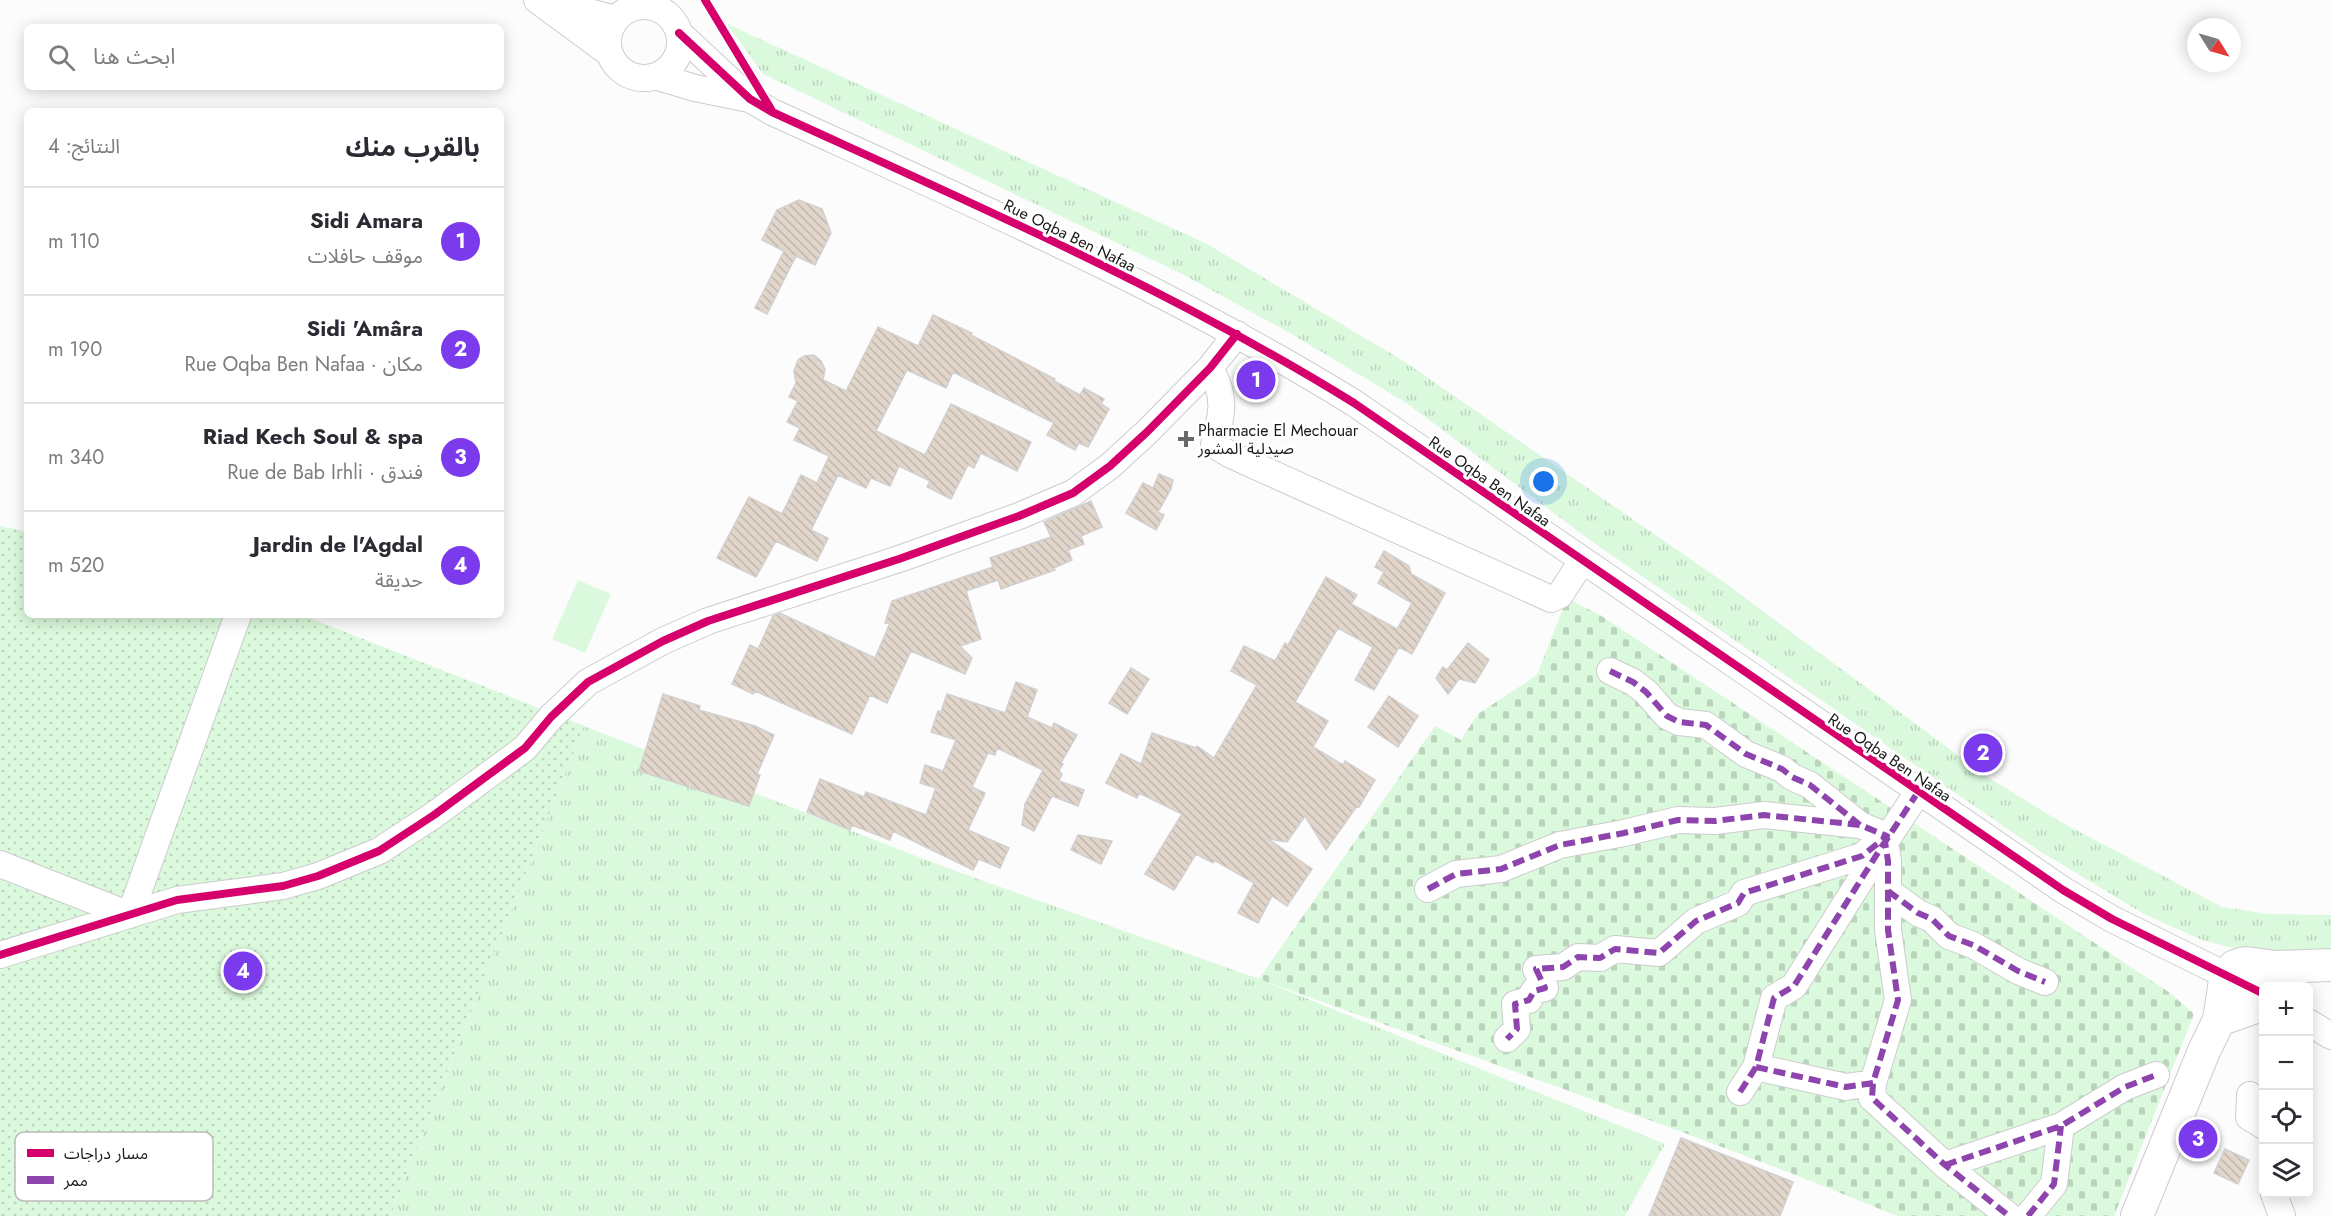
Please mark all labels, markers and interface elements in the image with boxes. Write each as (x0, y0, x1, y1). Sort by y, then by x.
north arrow (2187, 18, 2241, 72)
search box (24, 24, 504, 90)
text: ابحث هنا (93, 40, 175, 72)
icon: search (45, 41, 78, 74)
text: بالقرب منك (345, 128, 480, 166)
text: النتائج: 4 (48, 132, 120, 161)
street label: Rue Oqba Ben Nafaa (1000, 194, 1140, 277)
text: Sidi Amara (310, 204, 423, 236)
text: 110 m (48, 227, 100, 256)
text: 1 (455, 227, 466, 256)
text: موقف حافلات (308, 242, 423, 271)
text: Sidi 'Amâra (306, 312, 423, 344)
text: 190 m (48, 335, 102, 364)
text: 2 (454, 335, 467, 364)
text: مكان · Rue Oqba Ben Nafaa (185, 350, 423, 379)
pin: 1 (1236, 358, 1276, 403)
place label: Pharmacie El Mechouar صيدلية المشور (1197, 419, 1359, 460)
text: Riad Kech Soul & spa (203, 420, 423, 452)
street label: Rue Oqba Ben Nafaa (1424, 431, 1555, 532)
marker: Pharmacie El Mechouar صيدلية المشور (1179, 432, 1193, 446)
text: 340 m (48, 443, 104, 472)
text: 3 (454, 443, 467, 472)
text: فندق · Rue de Bab Irhli (227, 458, 423, 487)
your location (1529, 467, 1558, 496)
text: Jardin de l'Agdal (253, 528, 423, 560)
text: 520 m (48, 551, 104, 580)
text: 4 (454, 551, 467, 580)
text: حديقة (375, 566, 423, 595)
street label: Rue Oqba Ben Nafaa (1824, 708, 1956, 807)
pin: 2 (1964, 730, 2002, 776)
pin: 4 (224, 948, 262, 994)
map controls (2259, 982, 2313, 1198)
button: + (2259, 982, 2313, 1036)
button: − (2259, 1036, 2313, 1090)
button: locate (2259, 1090, 2313, 1144)
pin: 3 (2178, 1116, 2218, 1162)
legend (15, 1132, 213, 1201)
text: مسار دراجات (64, 1142, 148, 1165)
button: layers (2259, 1144, 2313, 1198)
text: ممر (63, 1169, 88, 1192)

